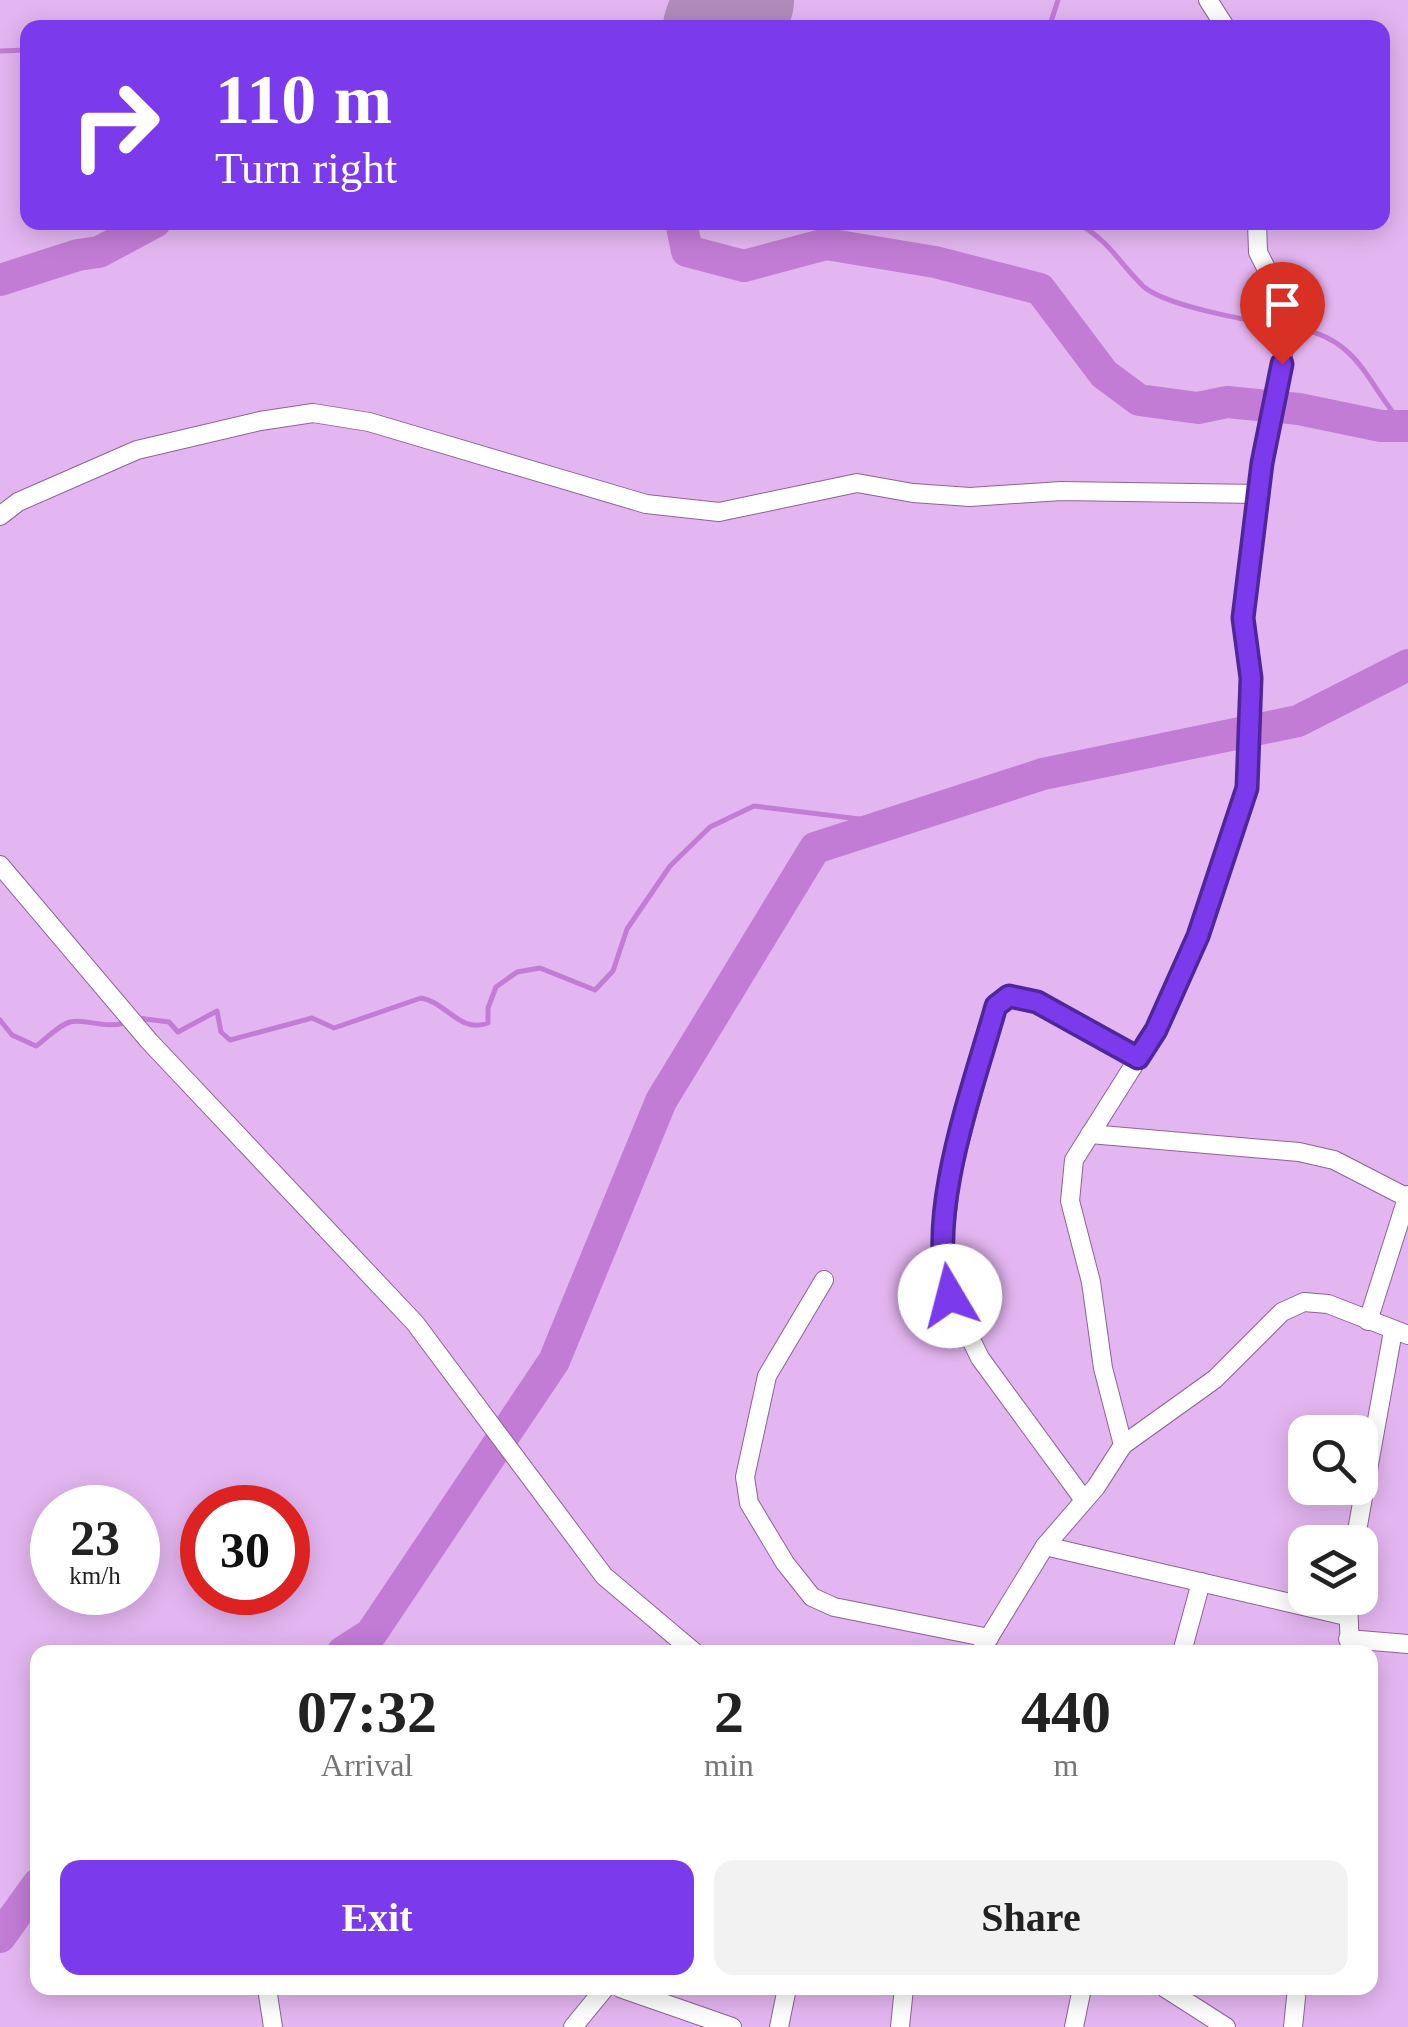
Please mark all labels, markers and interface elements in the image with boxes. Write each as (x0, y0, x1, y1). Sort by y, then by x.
icon: right (50, 60, 180, 190)
text: 110 m (215, 61, 392, 138)
text: Turn right (215, 143, 397, 193)
pin (1240, 262, 1325, 365)
icon: arrive (1255, 277, 1310, 332)
position arrow (898, 1244, 1002, 1348)
map controls (1288, 1415, 1378, 1615)
button: search (1288, 1415, 1378, 1505)
speed limit sign: 30 (180, 1485, 310, 1615)
text: 23 (70, 1510, 120, 1566)
button: layers (1288, 1525, 1378, 1615)
text: km/h (69, 1562, 121, 1589)
text: 07:32 (297, 1679, 437, 1745)
text: 2 (714, 1679, 744, 1745)
text: 440 (1021, 1679, 1111, 1745)
text: Arrival (321, 1747, 413, 1783)
text: min (704, 1747, 754, 1783)
text: m (1053, 1747, 1078, 1783)
button: Exit (60, 1860, 694, 1975)
button: Share (714, 1860, 1348, 1975)

